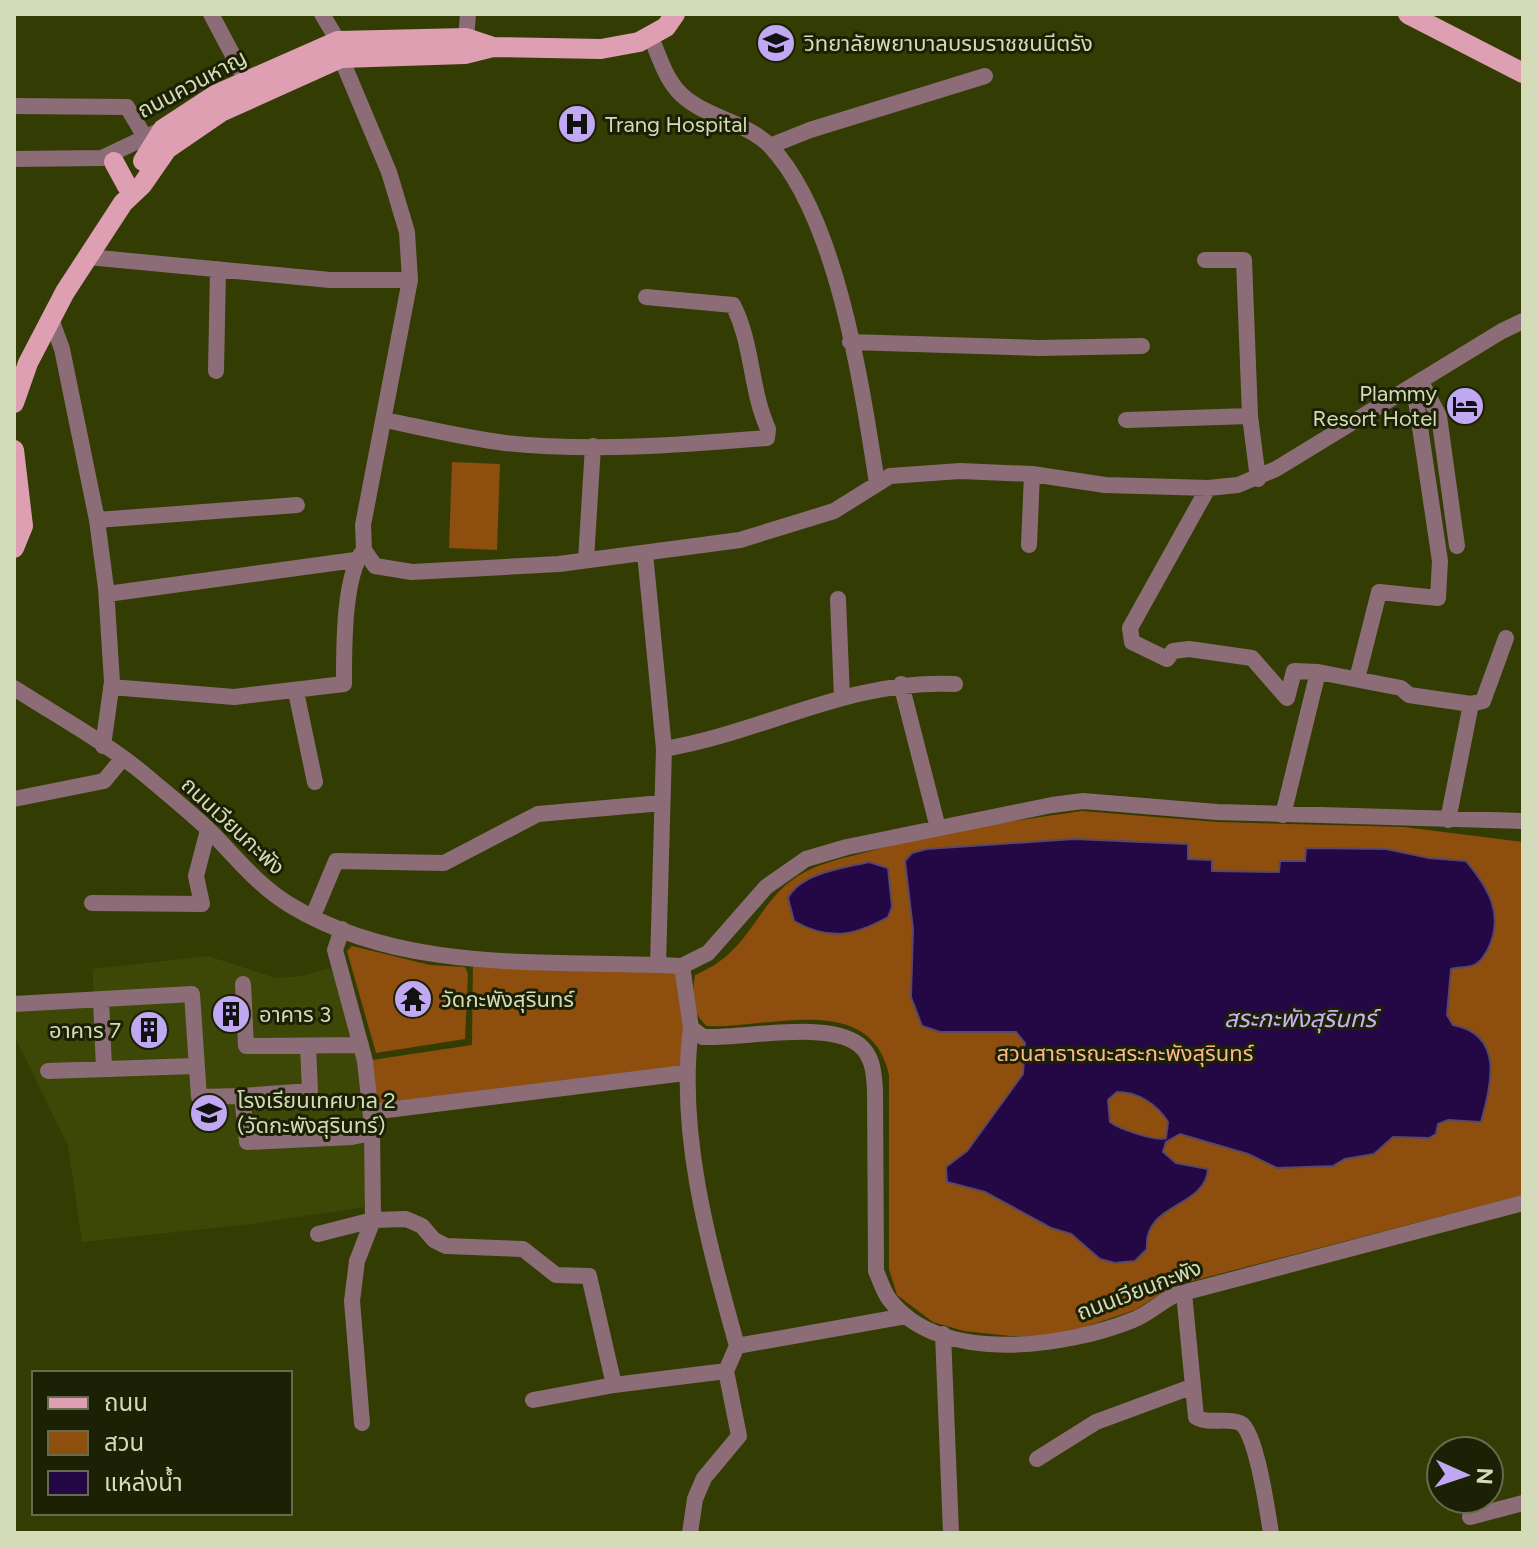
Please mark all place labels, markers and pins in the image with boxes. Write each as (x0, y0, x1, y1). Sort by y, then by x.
school or university icon: วิทยาลัยพยาบาลบรมราชชนนีตรัง (755, 22, 797, 64)
place label: วิทยาลัยพยาบาลบรมราชชนนีตรัง (803, 30, 1093, 57)
hospital icon: Trang Hospital (556, 103, 598, 145)
place label: Trang Hospital (605, 111, 747, 138)
place label: Plammy Resort Hotel (1313, 380, 1437, 432)
hotel icon: Plammy Resort Hotel (1444, 385, 1486, 427)
temple icon: วัดกะพังสุรินทร์ (392, 978, 434, 1020)
place label: วัดกะพังสุรินทร์ (441, 986, 575, 1013)
building icon: อาคาร 3 (210, 993, 252, 1035)
place label: อาคาร 3 (259, 1001, 331, 1028)
building icon: อาคาร 7 (128, 1009, 170, 1051)
place label: อาคาร 7 (49, 1017, 121, 1044)
place label: โรงเรียนเทศบาล 2 (วัดกะพังสุรินทร์) (237, 1087, 396, 1139)
school or university icon: โรงเรียนเทศบาล 2 (วัดกะพังสุรินทร์) (188, 1092, 230, 1134)

